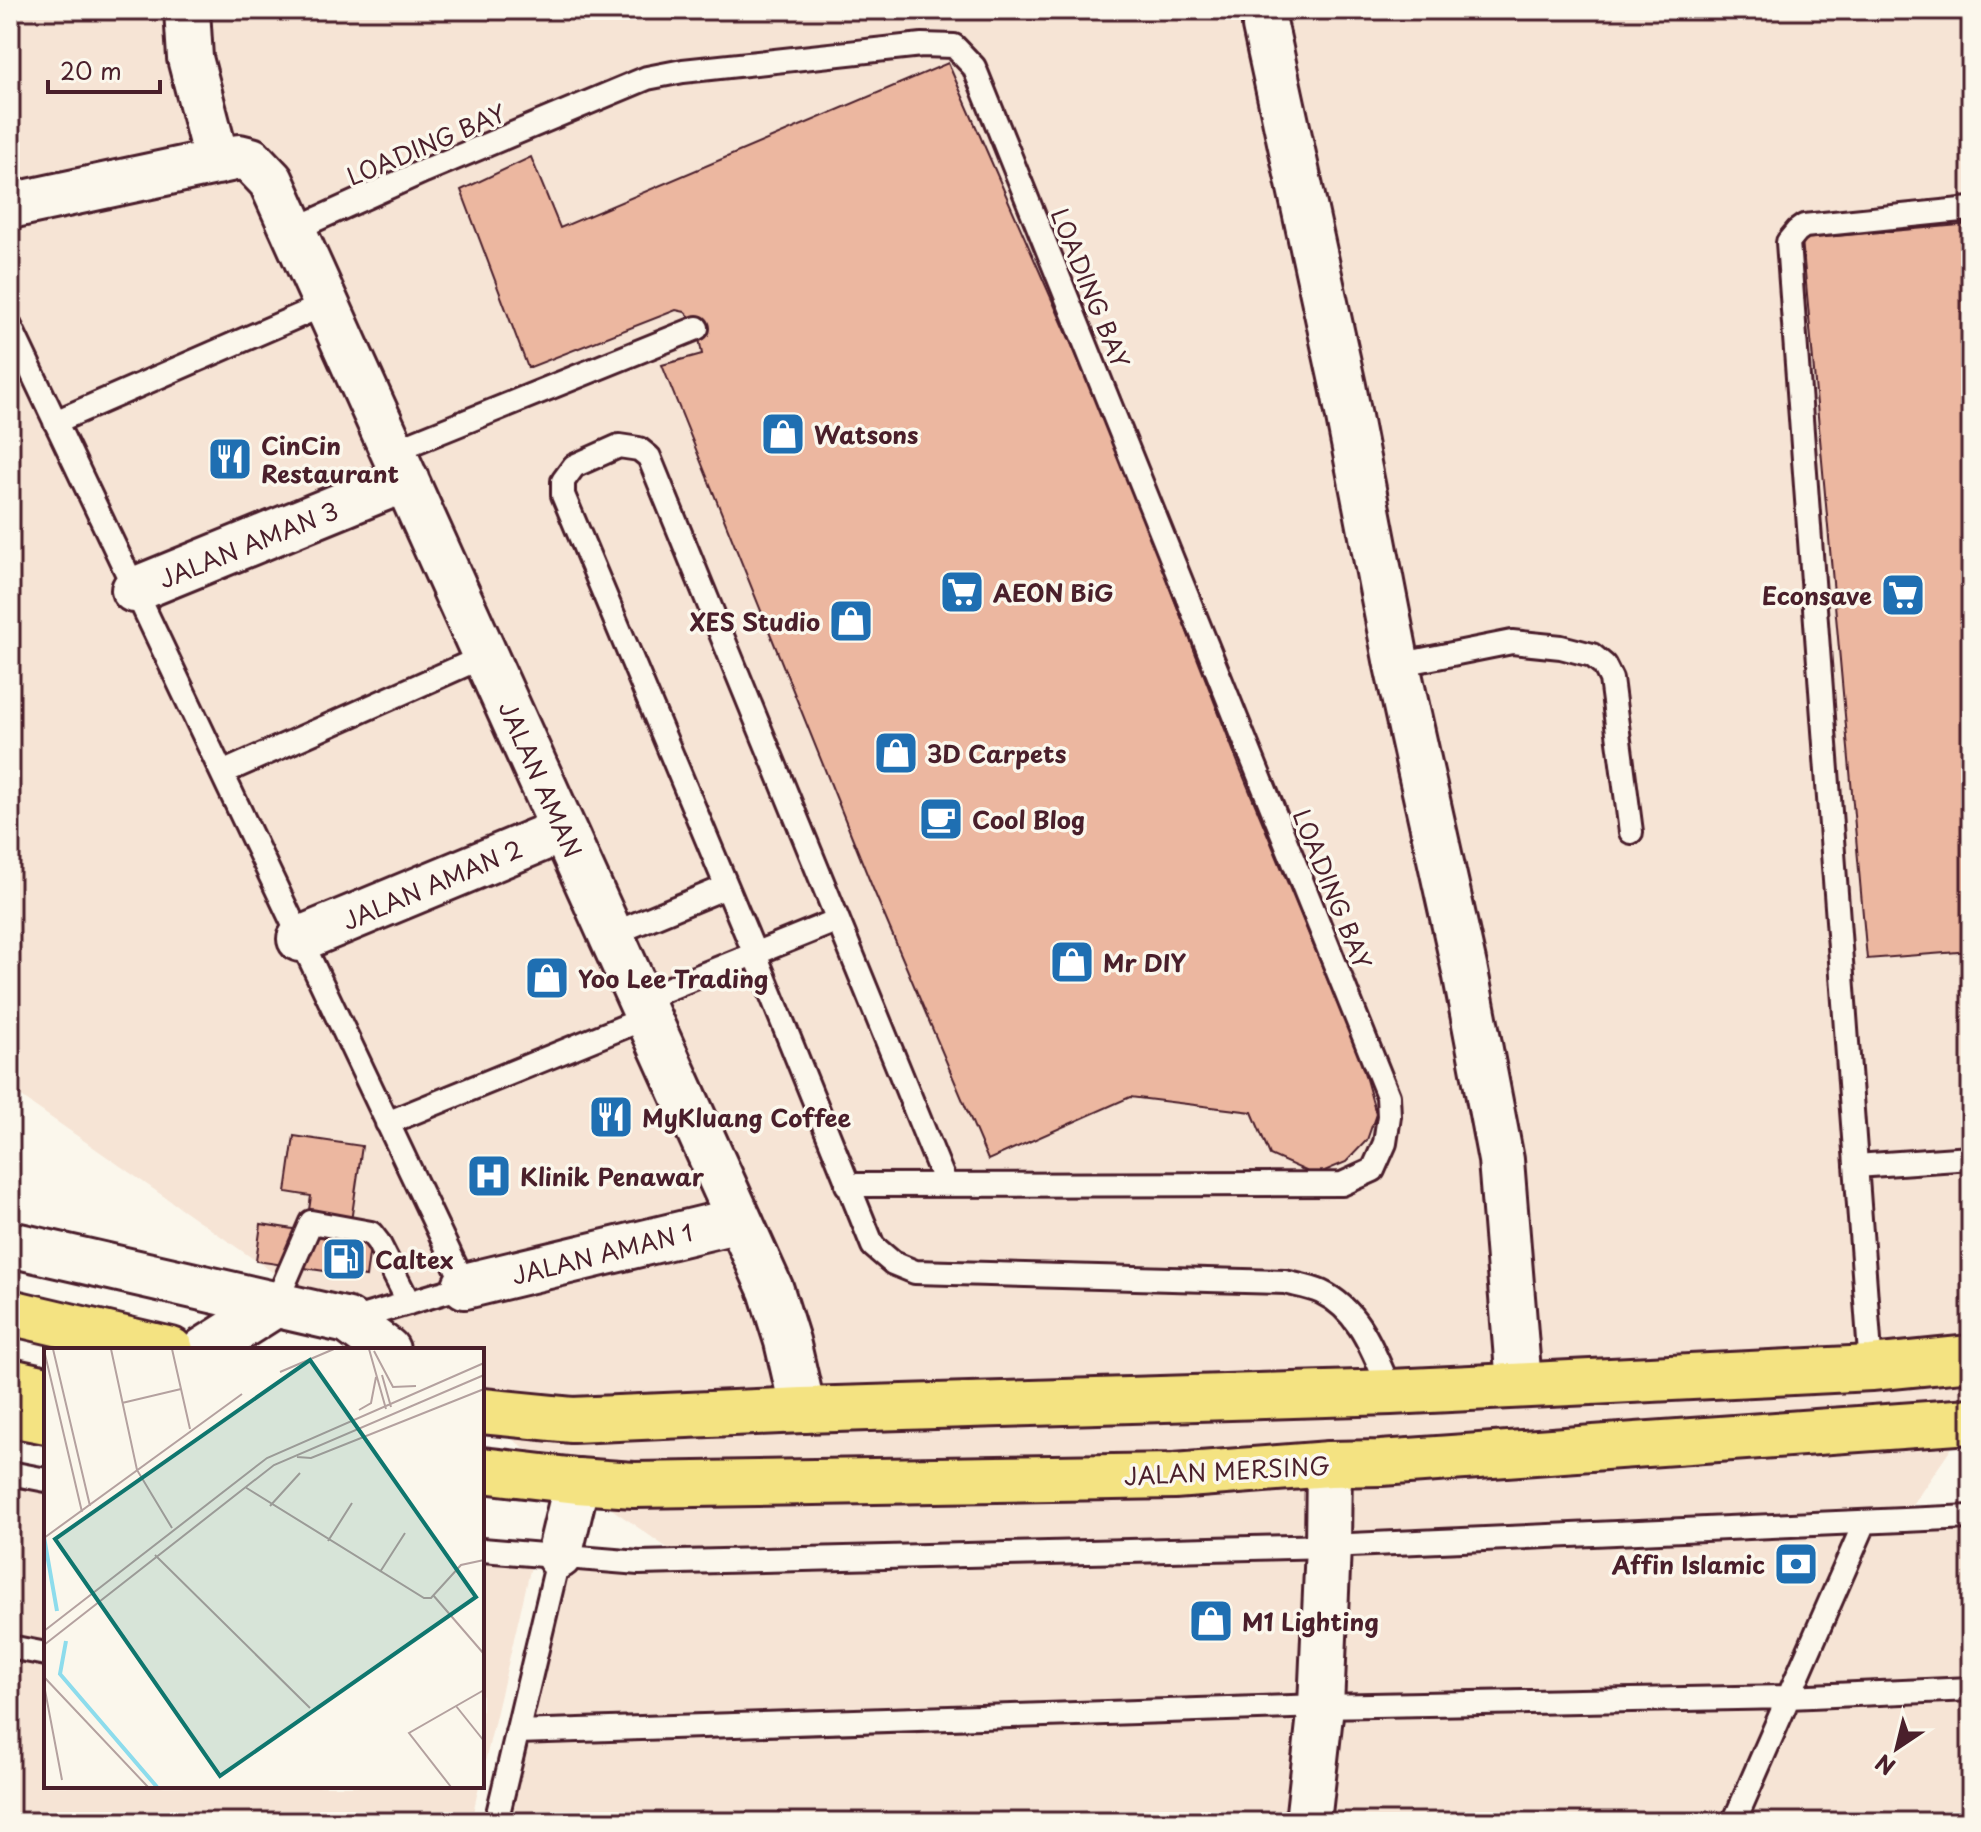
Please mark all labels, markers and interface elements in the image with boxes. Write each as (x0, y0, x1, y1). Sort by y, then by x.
scale bar (48, 44, 160, 94)
text: 20 m (60, 52, 122, 88)
street label: LOADING BAY (341, 94, 511, 194)
street label: LOADING BAY (1043, 203, 1139, 373)
shop icon: Watsons (759, 410, 807, 458)
place label: Watsons (814, 416, 919, 452)
place label: CinCin Restaurant (261, 427, 399, 491)
restaurant icon: CinCin Restaurant (206, 435, 254, 483)
street label: JALAN AMAN 3 (153, 492, 343, 596)
supermarket icon: AEON BiG (938, 568, 986, 616)
supermarket icon: Econsave (1879, 571, 1927, 619)
place label: AEON BiG (993, 574, 1114, 610)
place label: Econsave (1762, 577, 1872, 613)
shop icon: XES Studio (827, 597, 875, 645)
place label: XES Studio (690, 603, 820, 639)
street label: JALAN AMAN (490, 695, 592, 863)
shop icon: 3D Carpets (872, 729, 920, 777)
place label: 3D Carpets (927, 735, 1067, 771)
cafe icon: Cool Blog (917, 795, 965, 843)
place label: Cool Blog (972, 801, 1085, 837)
street label: LOADING BAY (1285, 804, 1381, 974)
street label: JALAN AMAN 2 (336, 830, 528, 938)
shop icon: Mr DIY (1048, 938, 1096, 986)
place label: Mr DIY (1103, 944, 1187, 980)
shop icon: Yoo Lee Trading (523, 954, 571, 1002)
place label: Yoo Lee Trading (578, 960, 768, 996)
restaurant icon: MyKluang Coffee (587, 1093, 635, 1141)
place label: MyKluang Coffee (642, 1099, 852, 1135)
hospital icon: Klinik Penawar (465, 1152, 513, 1200)
place label: Klinik Penawar (520, 1158, 705, 1194)
street label: JALAN AMAN 1 (508, 1213, 696, 1293)
fuel station icon: Caltex (320, 1235, 368, 1283)
place label: Caltex (375, 1241, 454, 1277)
inset map (44, 1348, 484, 1788)
street label: JALAN MERSING (1123, 1447, 1331, 1493)
bank icon: Affin Islamic (1772, 1540, 1820, 1588)
place label: Affin Islamic (1611, 1546, 1765, 1582)
shop icon: M1 Lighting (1187, 1597, 1235, 1645)
place label: M1 Lighting (1242, 1603, 1379, 1639)
north arrow (1857, 1708, 1937, 1788)
text: N (1868, 1747, 1901, 1784)

